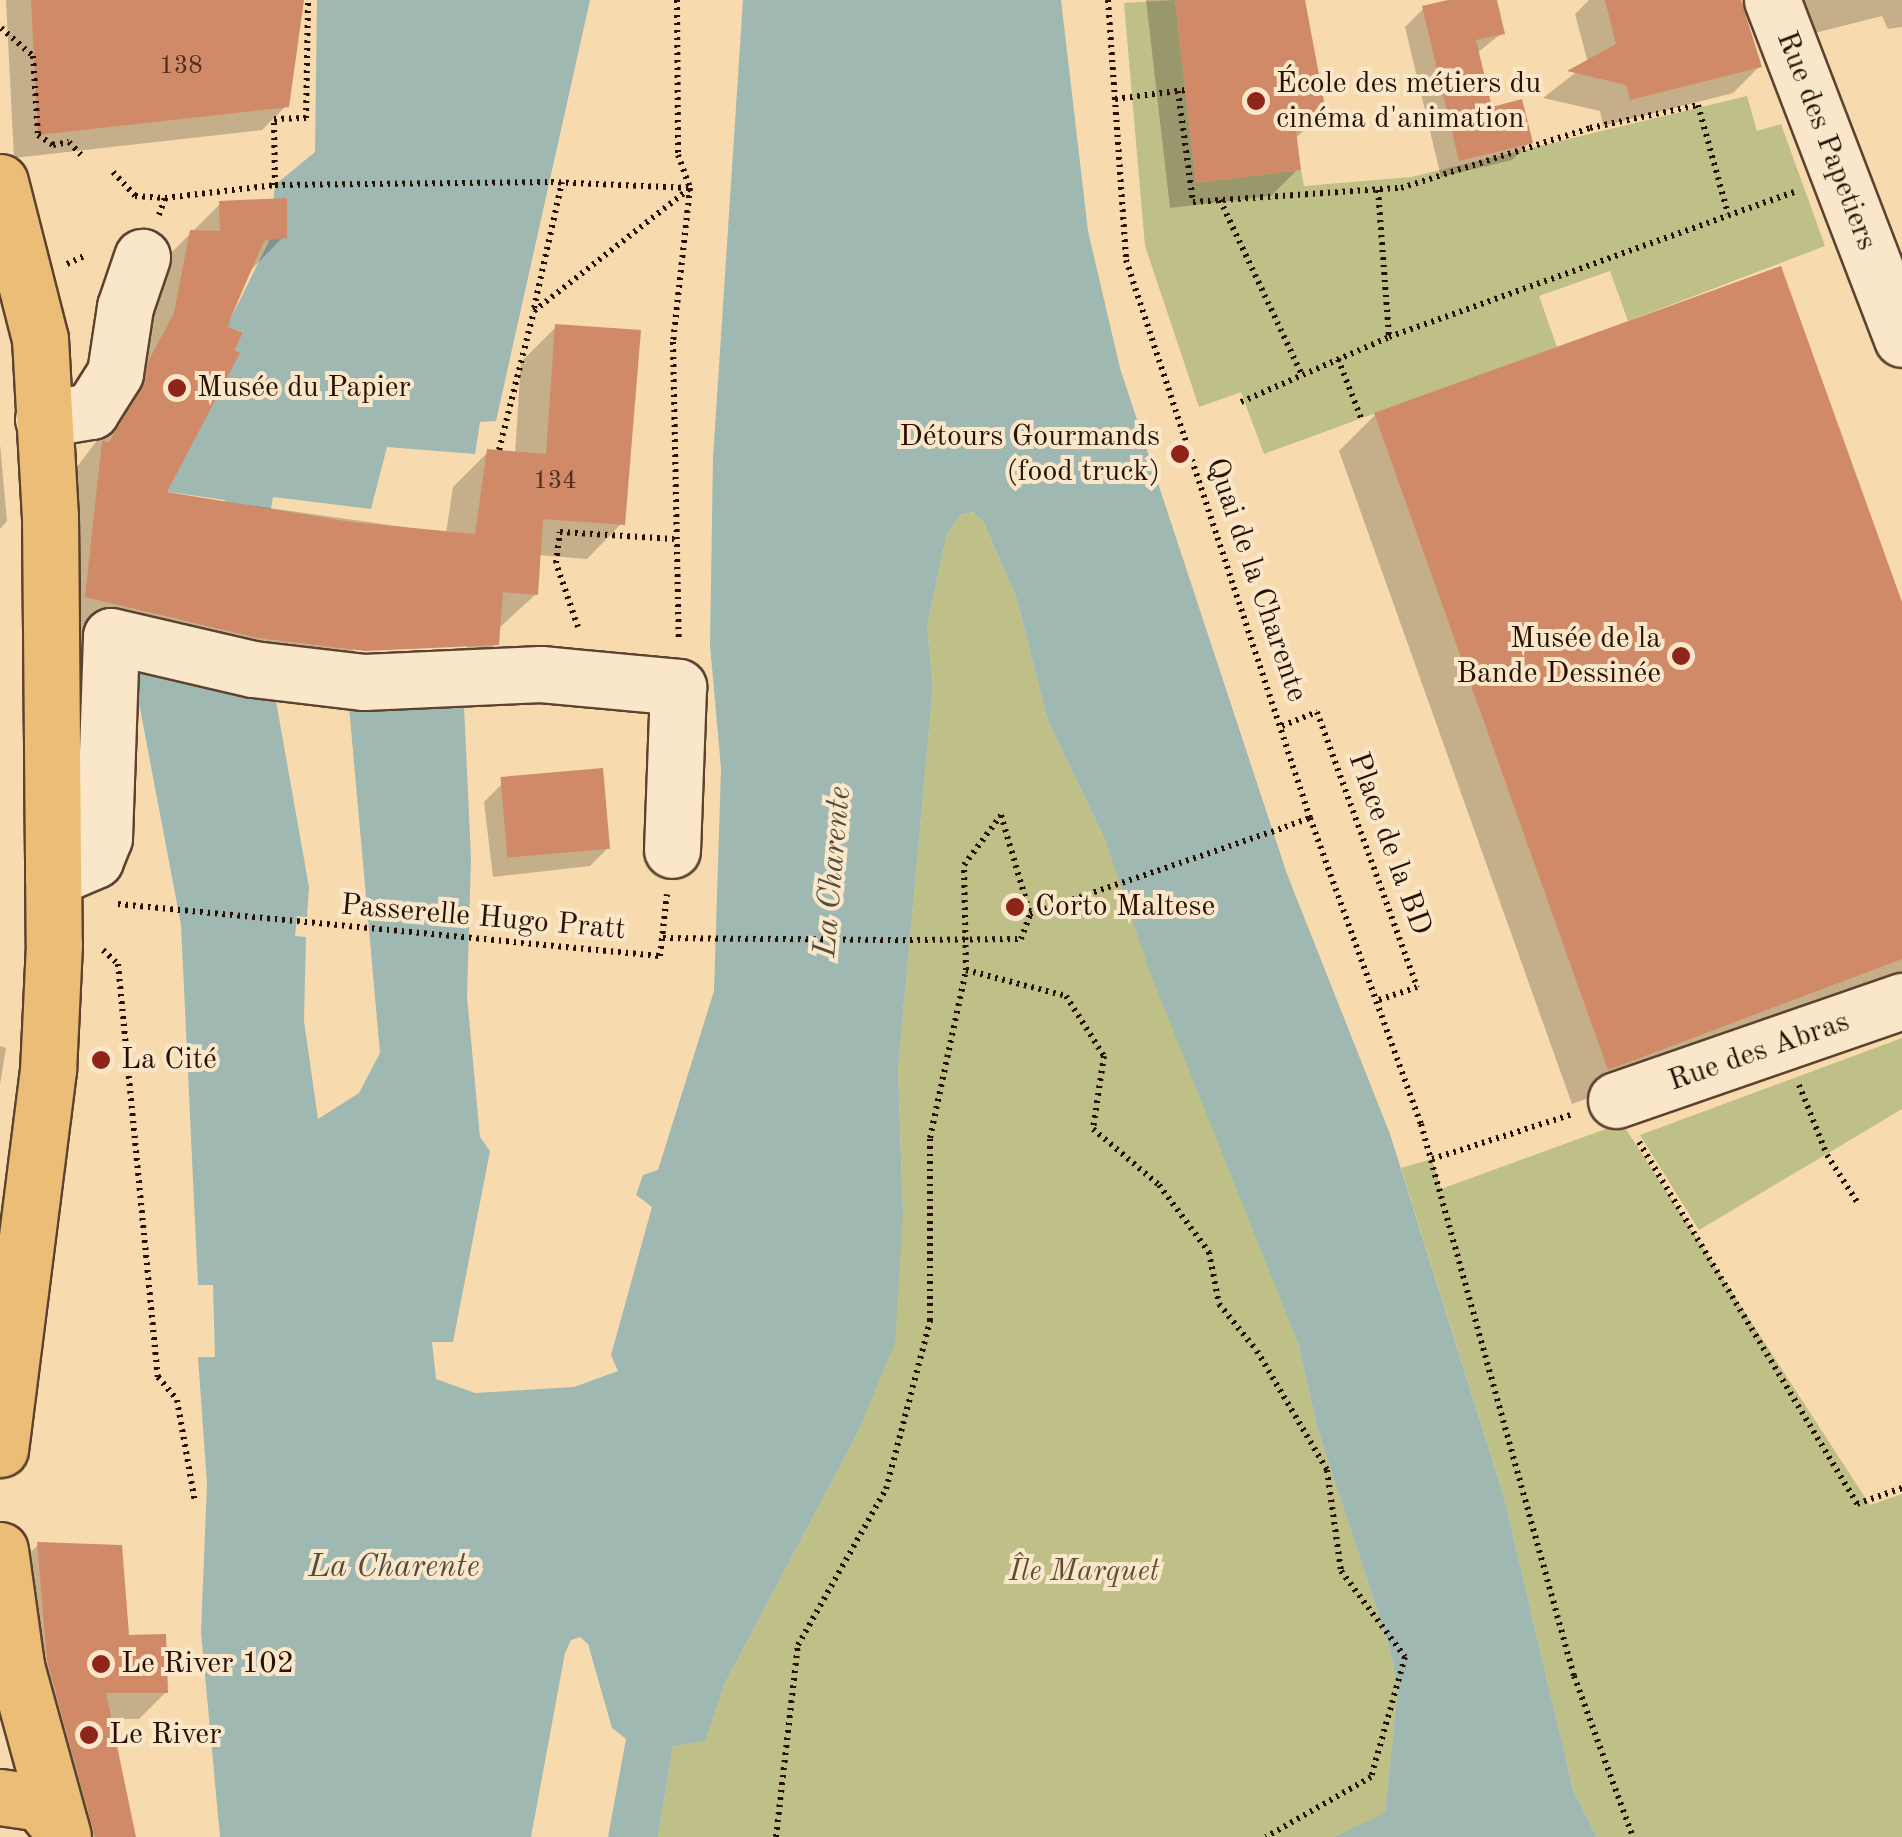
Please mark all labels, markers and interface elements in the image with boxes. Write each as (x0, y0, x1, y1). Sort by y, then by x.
street label: Rue des Papetiers (1768, 26, 1884, 256)
house number: 138 (159, 52, 203, 82)
place label: École des métiers du cinéma d'animation (1276, 66, 1541, 136)
marker: École des métiers du cinéma d'animation (1245, 90, 1267, 112)
place label: Musée du Papier (197, 370, 411, 406)
marker: Musée du Papier (166, 377, 188, 399)
place label: Détours Gourmands (food truck) (899, 419, 1160, 490)
marker: Détours Gourmands (food truck) (1169, 443, 1191, 465)
street label: Quai de la Charente (1197, 453, 1315, 707)
house number: 134 (533, 467, 577, 497)
place label: Musée de la Bande Dessinée (1456, 621, 1661, 692)
marker: Musée de la Bande Dessinée (1670, 645, 1692, 667)
street label: Place de la BD (1339, 748, 1439, 940)
water label: La Charente (807, 785, 861, 959)
street label: Passerelle Hugo Pratt (339, 888, 627, 948)
place label: Corto Maltese (1035, 889, 1215, 925)
marker: Corto Maltese (1004, 896, 1026, 918)
street label: Rue des Abras (1664, 1004, 1854, 1100)
place label: La Cité (121, 1042, 217, 1078)
marker: La Cité (90, 1049, 112, 1071)
water label: La Charente (308, 1549, 480, 1587)
park label: Île Marquet (1009, 1554, 1159, 1590)
place label: Le River 102 (121, 1646, 294, 1682)
marker: Le River 102 (90, 1653, 112, 1675)
place label: Le River (109, 1717, 221, 1753)
marker: Le River (78, 1724, 100, 1746)

